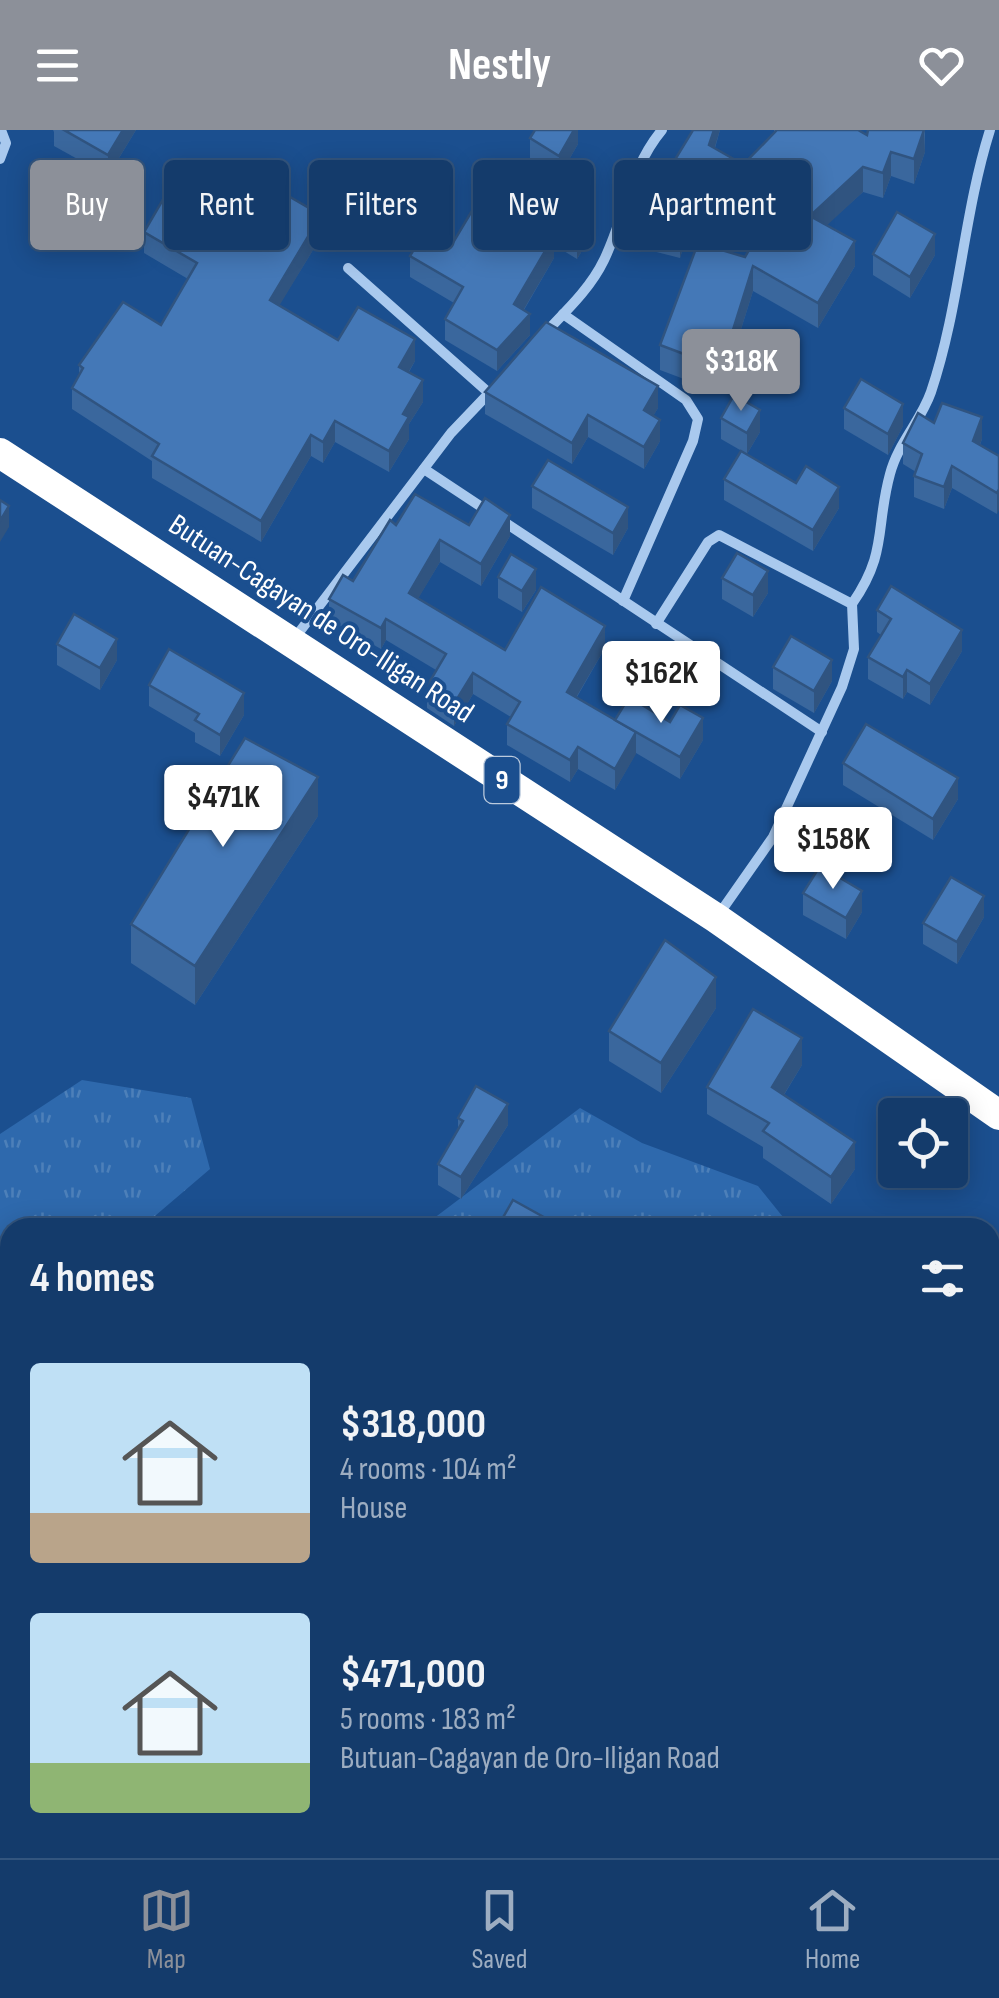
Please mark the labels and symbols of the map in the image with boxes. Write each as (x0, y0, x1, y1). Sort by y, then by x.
pin: $318K (671, 329, 811, 414)
street label: Butuan-Cagayan de Oro-Iligan Road (162, 507, 480, 731)
pin: $162K (591, 641, 731, 726)
road number: 9 (484, 757, 520, 803)
pin: $471K (153, 765, 293, 850)
pin: $158K (763, 807, 903, 892)

